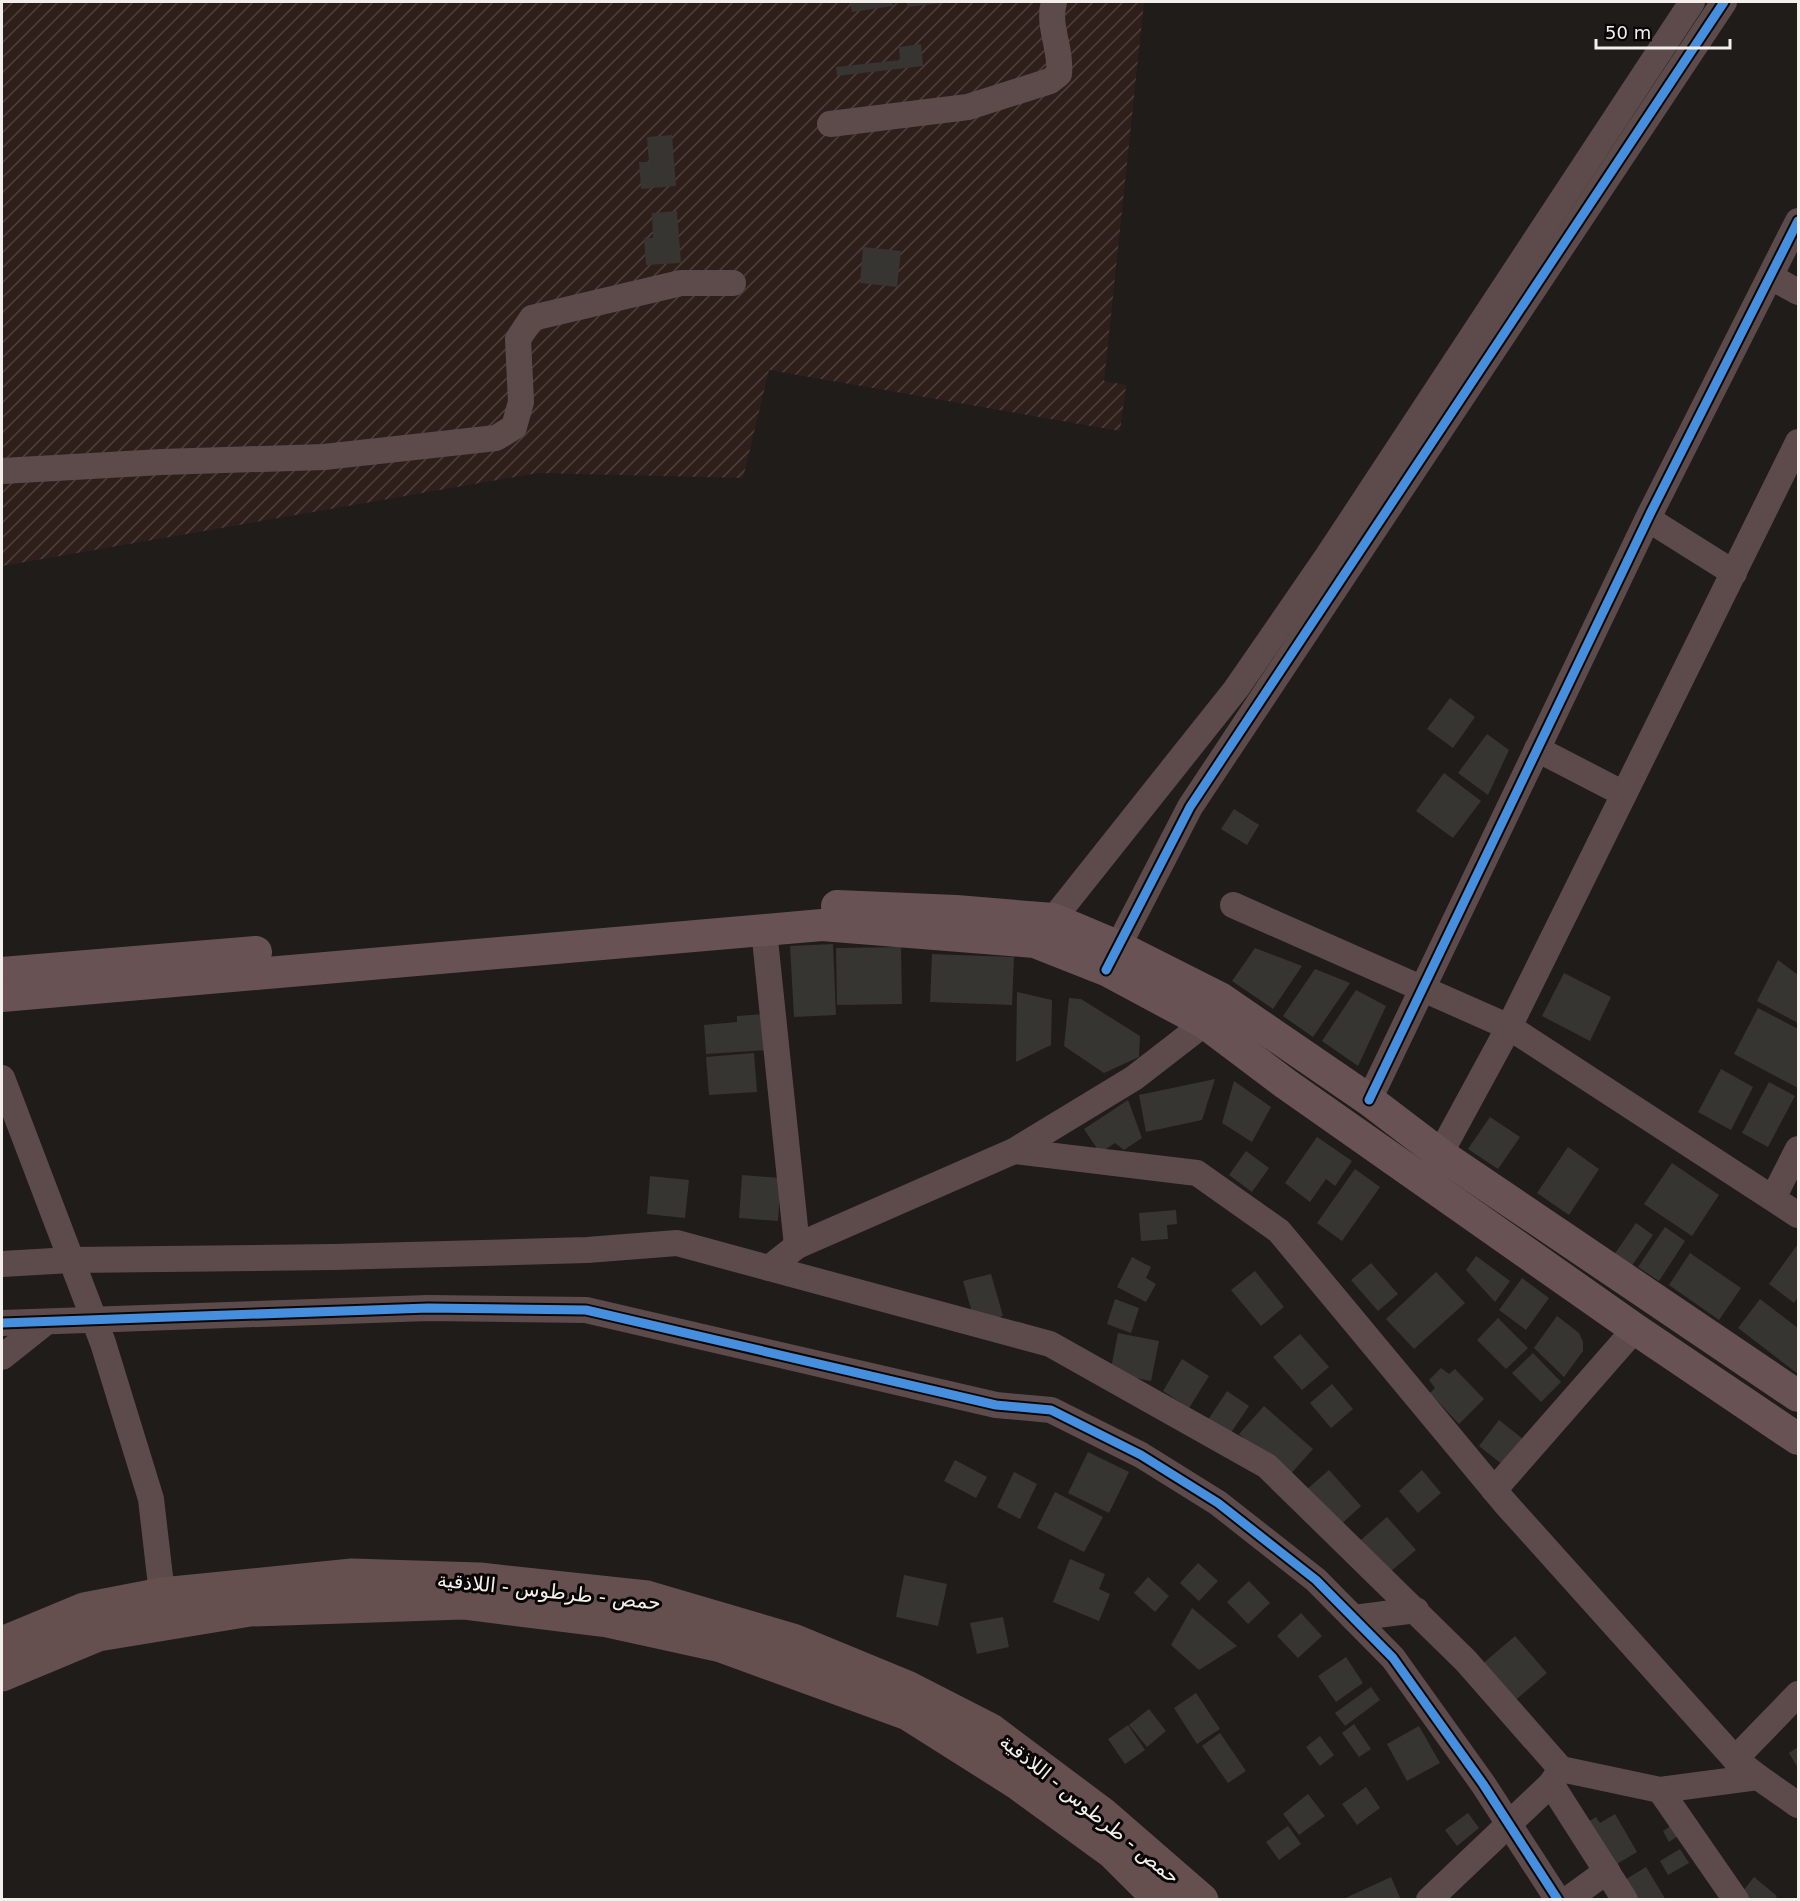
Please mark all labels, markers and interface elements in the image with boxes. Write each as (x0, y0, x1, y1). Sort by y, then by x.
scale bar (1596, 12, 1730, 50)
text: 50 m (1605, 22, 1651, 43)
street label: حمص - طرطوس - اللاذقية (436, 1567, 662, 1615)
street label: حمص - طرطوس - اللاذقية (995, 1729, 1185, 1889)

